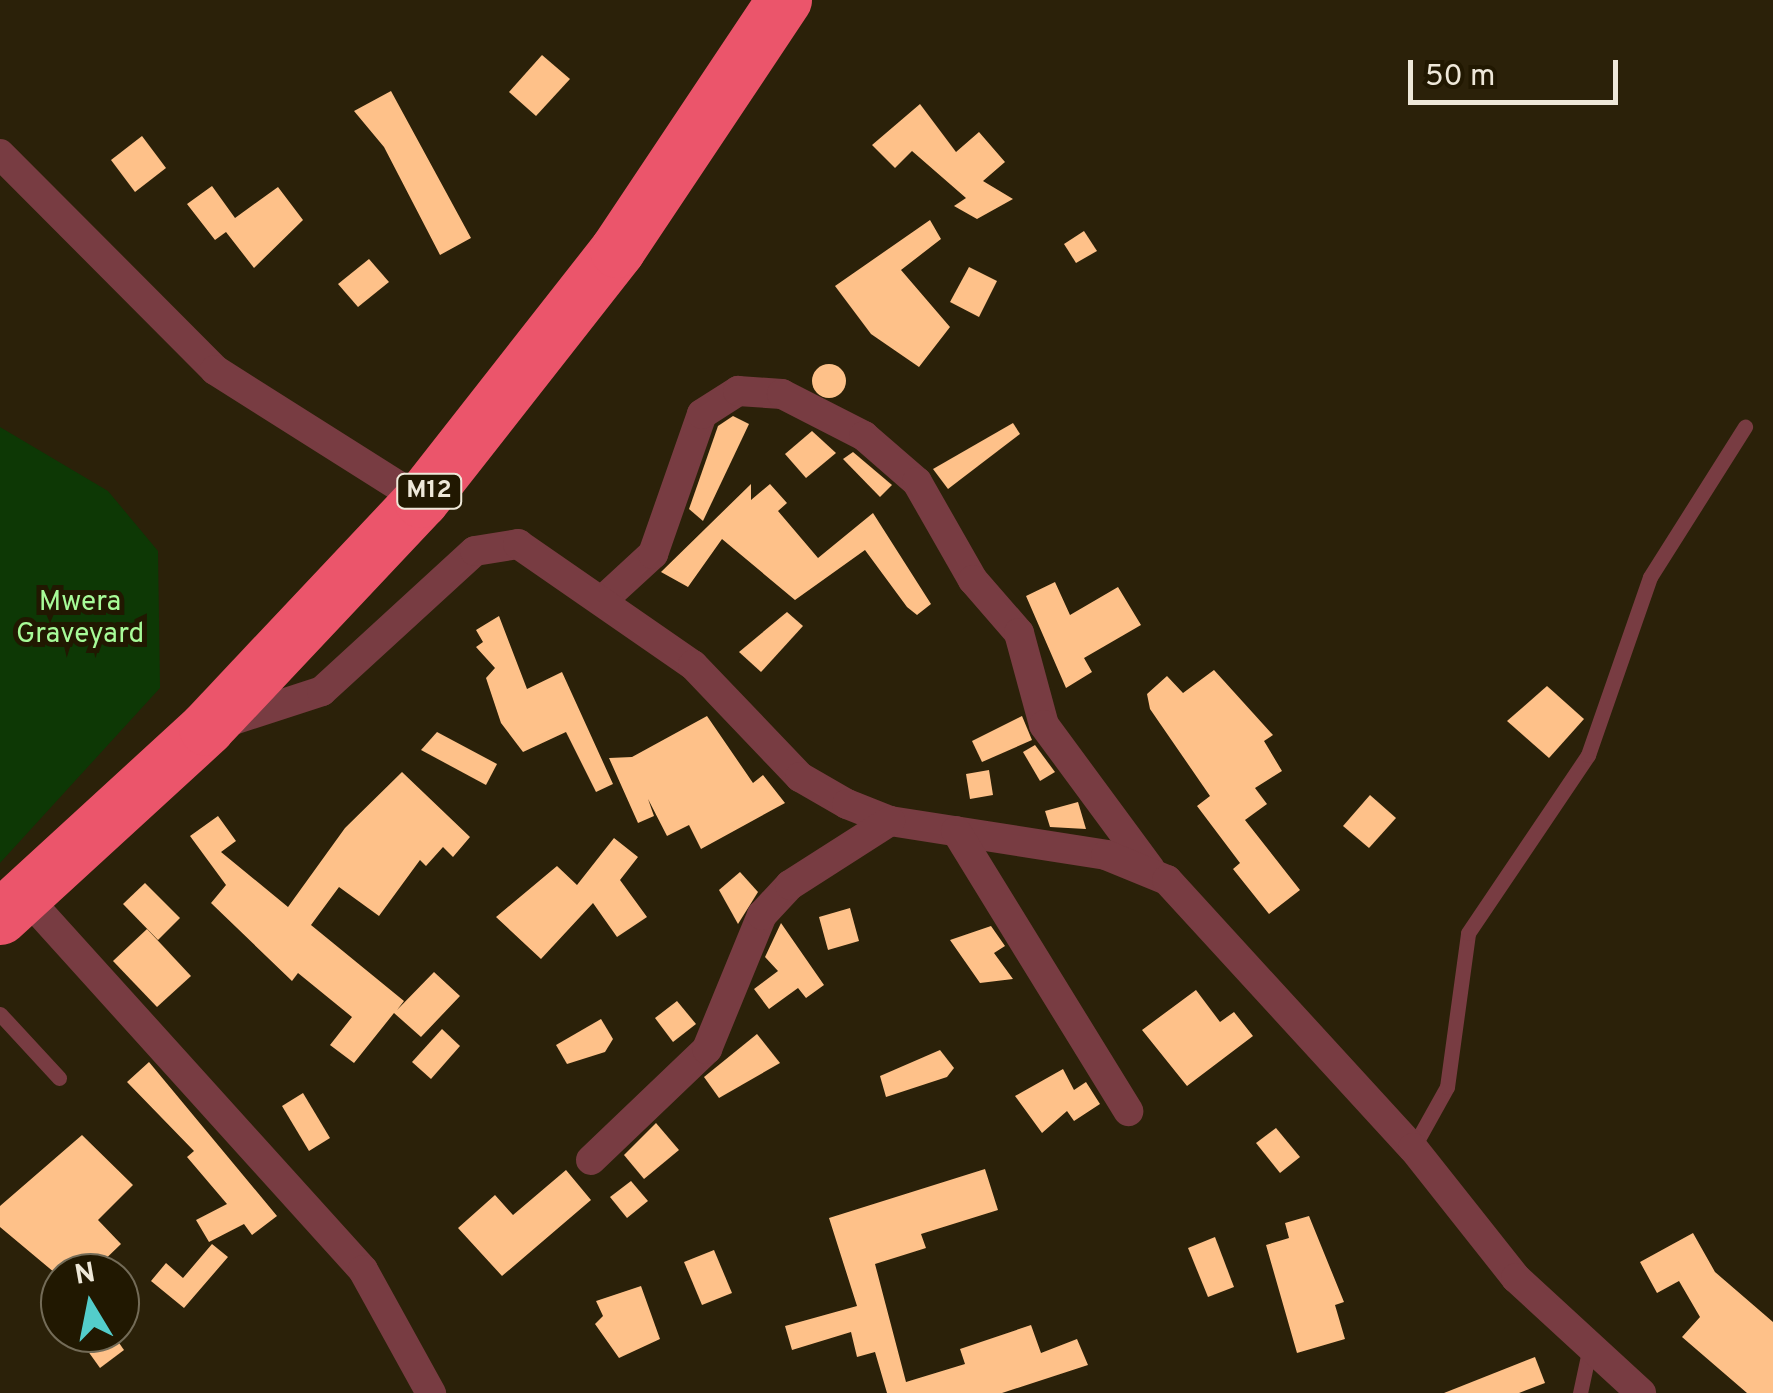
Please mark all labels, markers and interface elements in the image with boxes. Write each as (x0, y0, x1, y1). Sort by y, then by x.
scale bar (1413, 40, 1623, 102)
text: 50 m (1425, 59, 1495, 96)
road number: M12 (394, 471, 464, 511)
park label: Mwera Graveyard (16, 586, 144, 652)
north arrow (40, 1253, 140, 1353)
text: N (72, 1256, 98, 1295)

